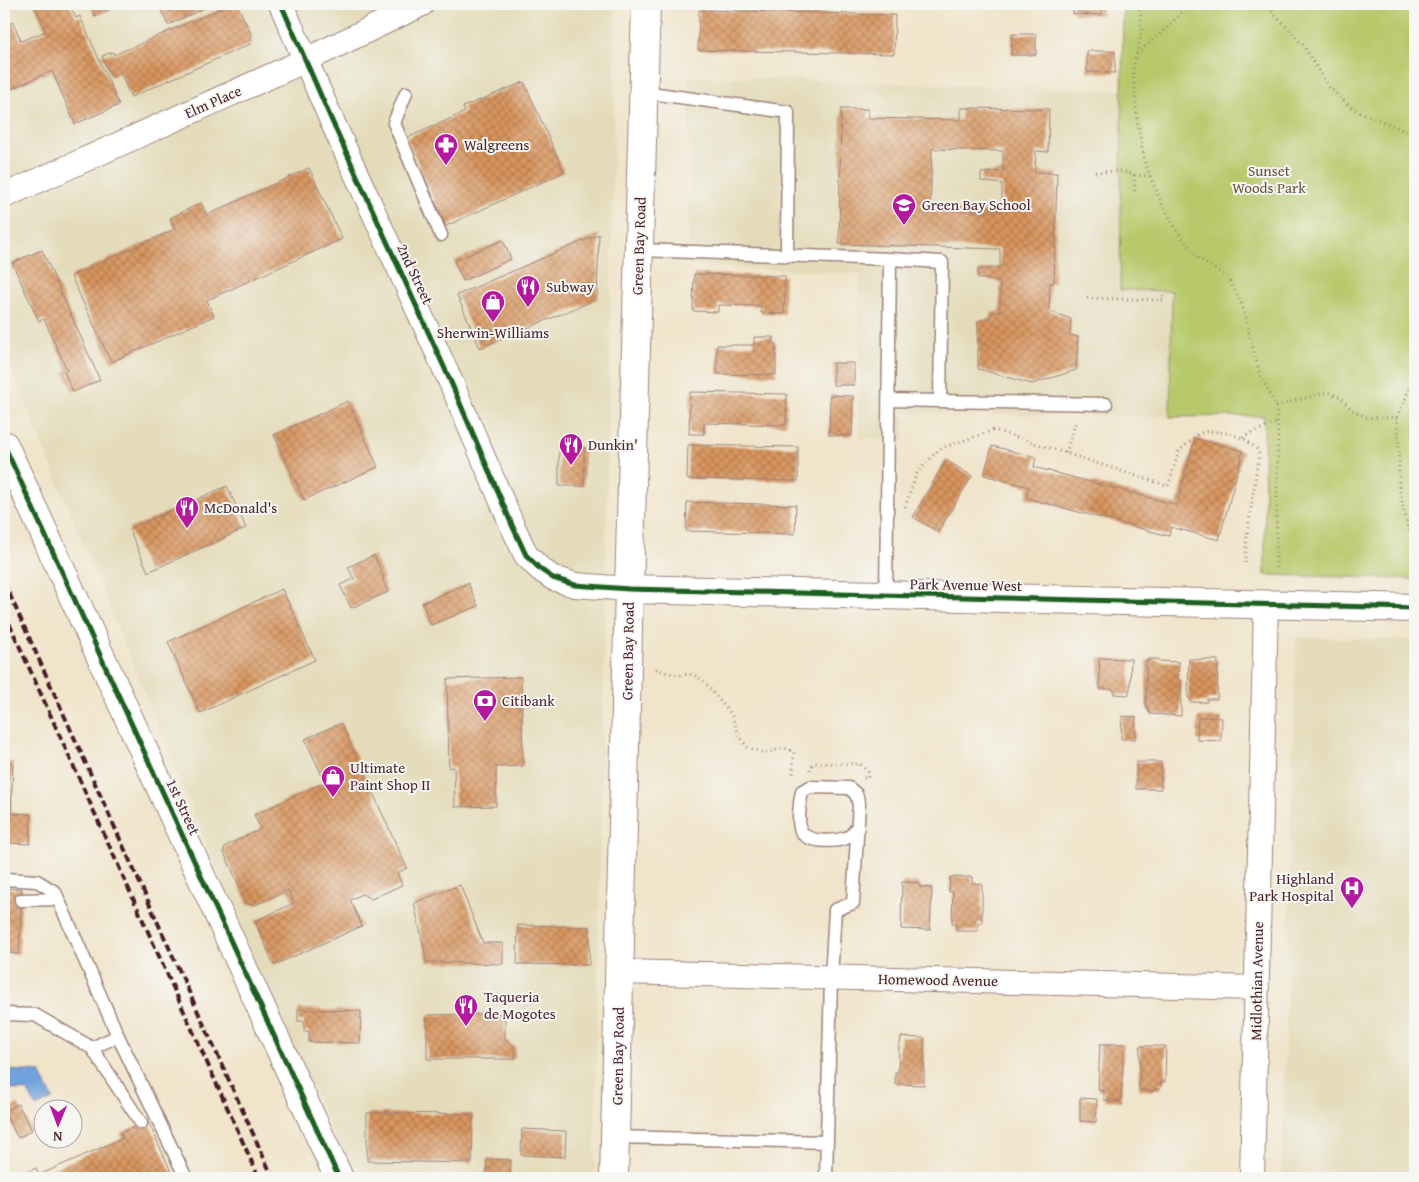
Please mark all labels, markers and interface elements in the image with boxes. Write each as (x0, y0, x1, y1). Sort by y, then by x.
street label: Elm Place (181, 80, 245, 123)
pharmacy icon: Walgreens (433, 132, 459, 166)
place label: Walgreens (464, 134, 529, 155)
park label: Sunset Woods Park (1232, 160, 1306, 198)
school or university icon: Green Bay School (891, 192, 917, 226)
place label: Green Bay School (922, 194, 1031, 215)
street label: Green Bay Road (626, 196, 651, 295)
street label: 2nd Street (392, 240, 439, 308)
restaurant icon: Subway (515, 274, 541, 308)
place label: Subway (546, 276, 595, 297)
shop icon: Sherwin-Williams (480, 289, 506, 323)
place label: Sherwin-Williams (437, 322, 549, 343)
restaurant icon: Dunkin' (558, 432, 584, 466)
place label: Dunkin' (588, 434, 638, 455)
restaurant icon: McDonald's (174, 495, 200, 529)
place label: McDonald's (204, 497, 277, 518)
street label: Park Avenue West (910, 573, 1023, 596)
street label: Green Bay Road (616, 602, 639, 700)
bank icon: Citibank (472, 688, 498, 722)
place label: Citibank (502, 690, 555, 711)
place label: Ultimate Paint Shop II (350, 757, 430, 795)
shop icon: Ultimate Paint Shop II (320, 764, 346, 798)
street label: 1st Street (161, 775, 206, 839)
place label: Highland Park Hospital (1249, 868, 1334, 906)
hospital icon: Highland Park Hospital (1339, 875, 1365, 909)
street label: Midlothian Avenue (1245, 921, 1268, 1041)
street label: Homewood Avenue (878, 968, 998, 991)
place label: Taqueria de Mogotes (484, 986, 556, 1024)
restaurant icon: Taqueria de Mogotes (453, 993, 479, 1027)
street label: Green Bay Road (606, 1007, 629, 1105)
north arrow (32, 1100, 82, 1150)
text: N (52, 1127, 63, 1147)

